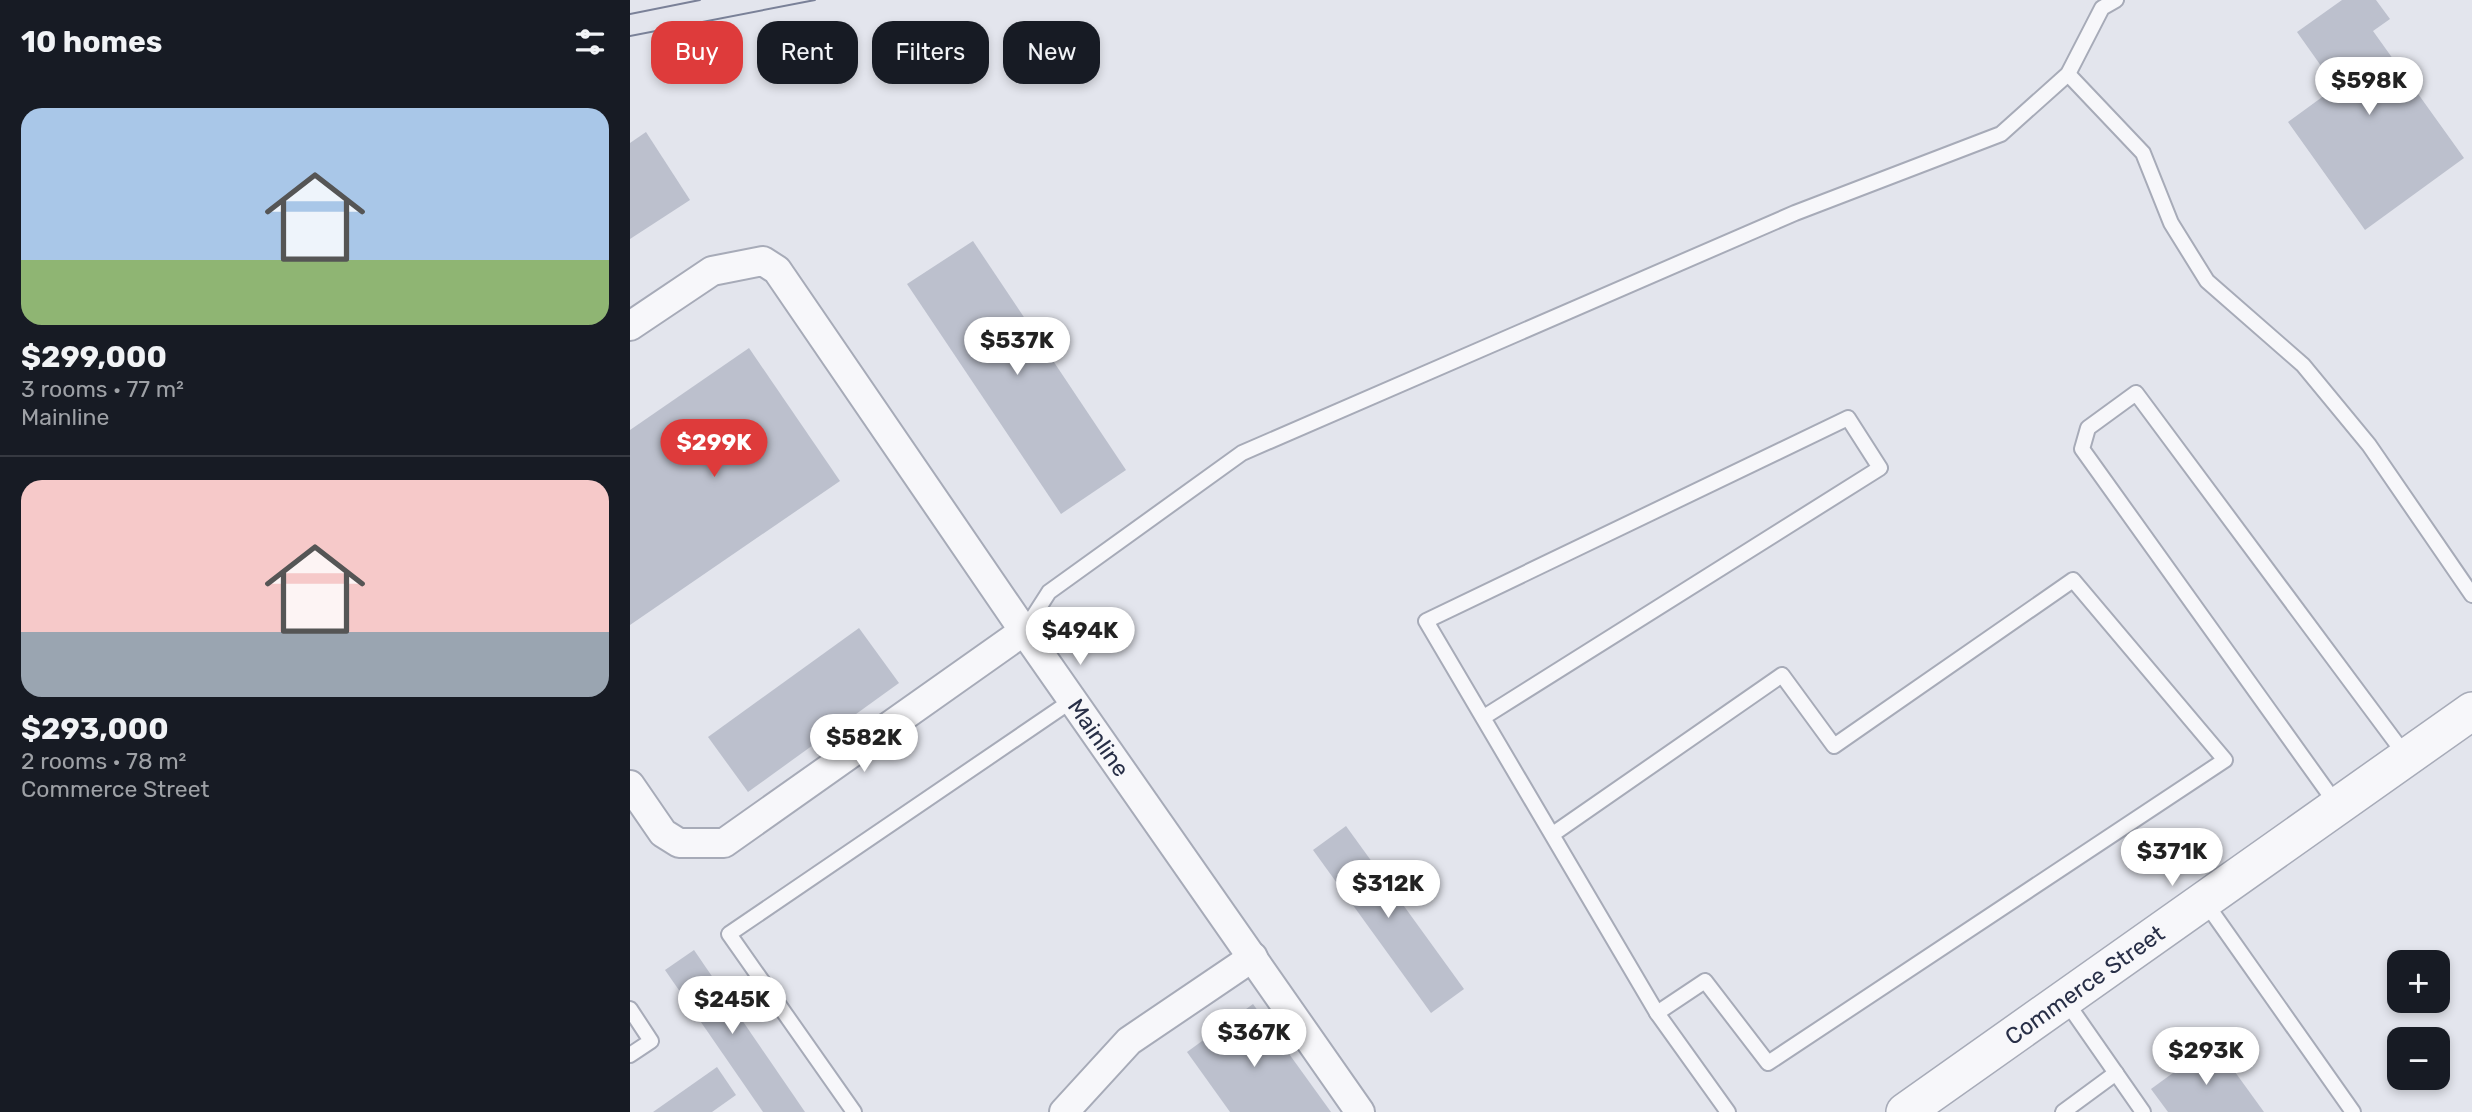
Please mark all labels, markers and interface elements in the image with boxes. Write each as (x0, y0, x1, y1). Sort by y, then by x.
chip: Buy (651, 21, 743, 84)
chip: Rent (757, 21, 858, 84)
chip: Filters (872, 21, 989, 84)
chip: New (1003, 21, 1100, 84)
icon: filters (571, 23, 609, 61)
text: 10 homes (21, 24, 162, 60)
pin: $598K (2320, 58, 2418, 117)
text: $598K (2331, 66, 2407, 94)
icon: home (252, 154, 378, 280)
pin: $537K (968, 318, 1066, 377)
text: $537K (980, 326, 1054, 354)
text: $299,000 (21, 339, 167, 375)
text: 3 rooms · 77 m² (21, 375, 184, 403)
text: Mainline (21, 403, 109, 431)
pin: $299K (665, 420, 763, 479)
text: $299K (676, 428, 752, 456)
icon: home (252, 526, 378, 652)
pin: $494K (1031, 608, 1129, 667)
text: $494K (1042, 616, 1118, 644)
street label: Mainline (1062, 693, 1135, 782)
text: $293,000 (21, 711, 169, 747)
pin: $582K (815, 714, 913, 774)
text: $582K (826, 723, 902, 751)
text: 2 rooms · 78 m² (21, 747, 186, 775)
text: Commerce Street (21, 775, 210, 803)
pin: $371K (2123, 828, 2221, 888)
text: $371K (2137, 837, 2207, 865)
pin: $312K (1339, 860, 1437, 920)
text: $312K (1352, 869, 1424, 897)
street label: Commerce Street (2000, 919, 2170, 1051)
map controls (2387, 950, 2450, 1090)
button: + (2387, 950, 2450, 1013)
pin: $245K (683, 976, 781, 1036)
text: $245K (694, 985, 770, 1013)
pin: $367K (1205, 1010, 1303, 1069)
text: $367K (1217, 1018, 1291, 1046)
button: − (2387, 1027, 2450, 1090)
pin: $293K (2157, 1028, 2255, 1087)
text: $293K (2168, 1036, 2244, 1064)

